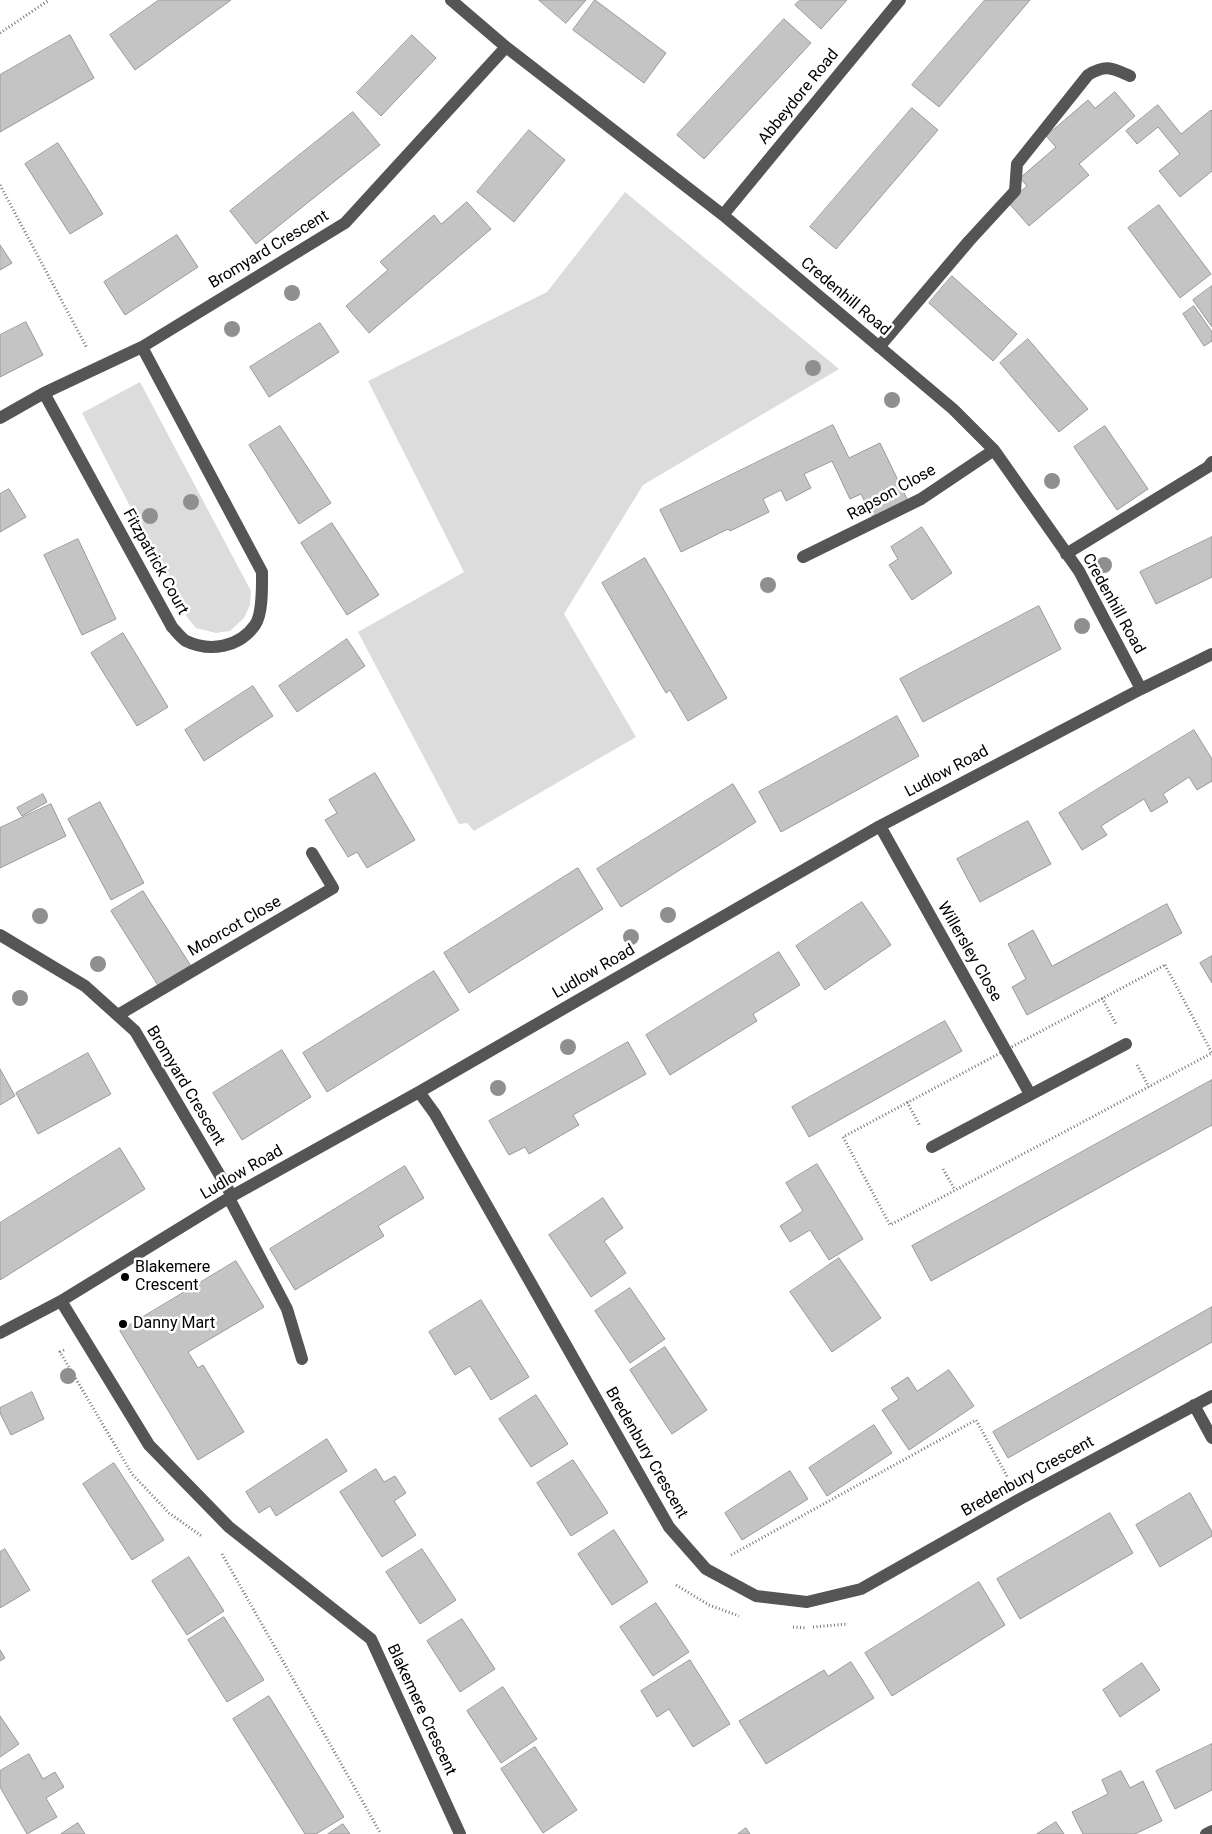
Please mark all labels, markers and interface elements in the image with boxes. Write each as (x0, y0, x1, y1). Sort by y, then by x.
street label: Abbeydore Road (755, 46, 843, 148)
street label: Bromyard Crescent (206, 207, 332, 293)
street label: Credenhill Road (796, 254, 894, 340)
street label: Rapson Close (845, 461, 939, 525)
street label: Fitzpatrick Court (118, 506, 192, 618)
street label: Credenhill Road (1078, 551, 1148, 657)
street label: Ludlow Road (902, 742, 992, 802)
street label: Moorcot Close (185, 893, 285, 961)
street label: Willersley Close (933, 899, 1005, 1005)
street label: Ludlow Road (549, 941, 639, 1003)
street label: Bromyard Crescent (142, 1023, 228, 1149)
street label: Ludlow Road (197, 1142, 287, 1204)
place label: Blakemere Crescent (135, 1258, 210, 1296)
marker: Blakemere Crescent (119, 1271, 131, 1283)
place label: Danny Mart (133, 1314, 215, 1334)
marker: Danny Mart (117, 1318, 129, 1330)
street label: Bredenbury Crescent (601, 1384, 691, 1522)
street label: Bredenbury Crescent (958, 1433, 1098, 1521)
street label: Blakemere Crescent (382, 1641, 460, 1779)

